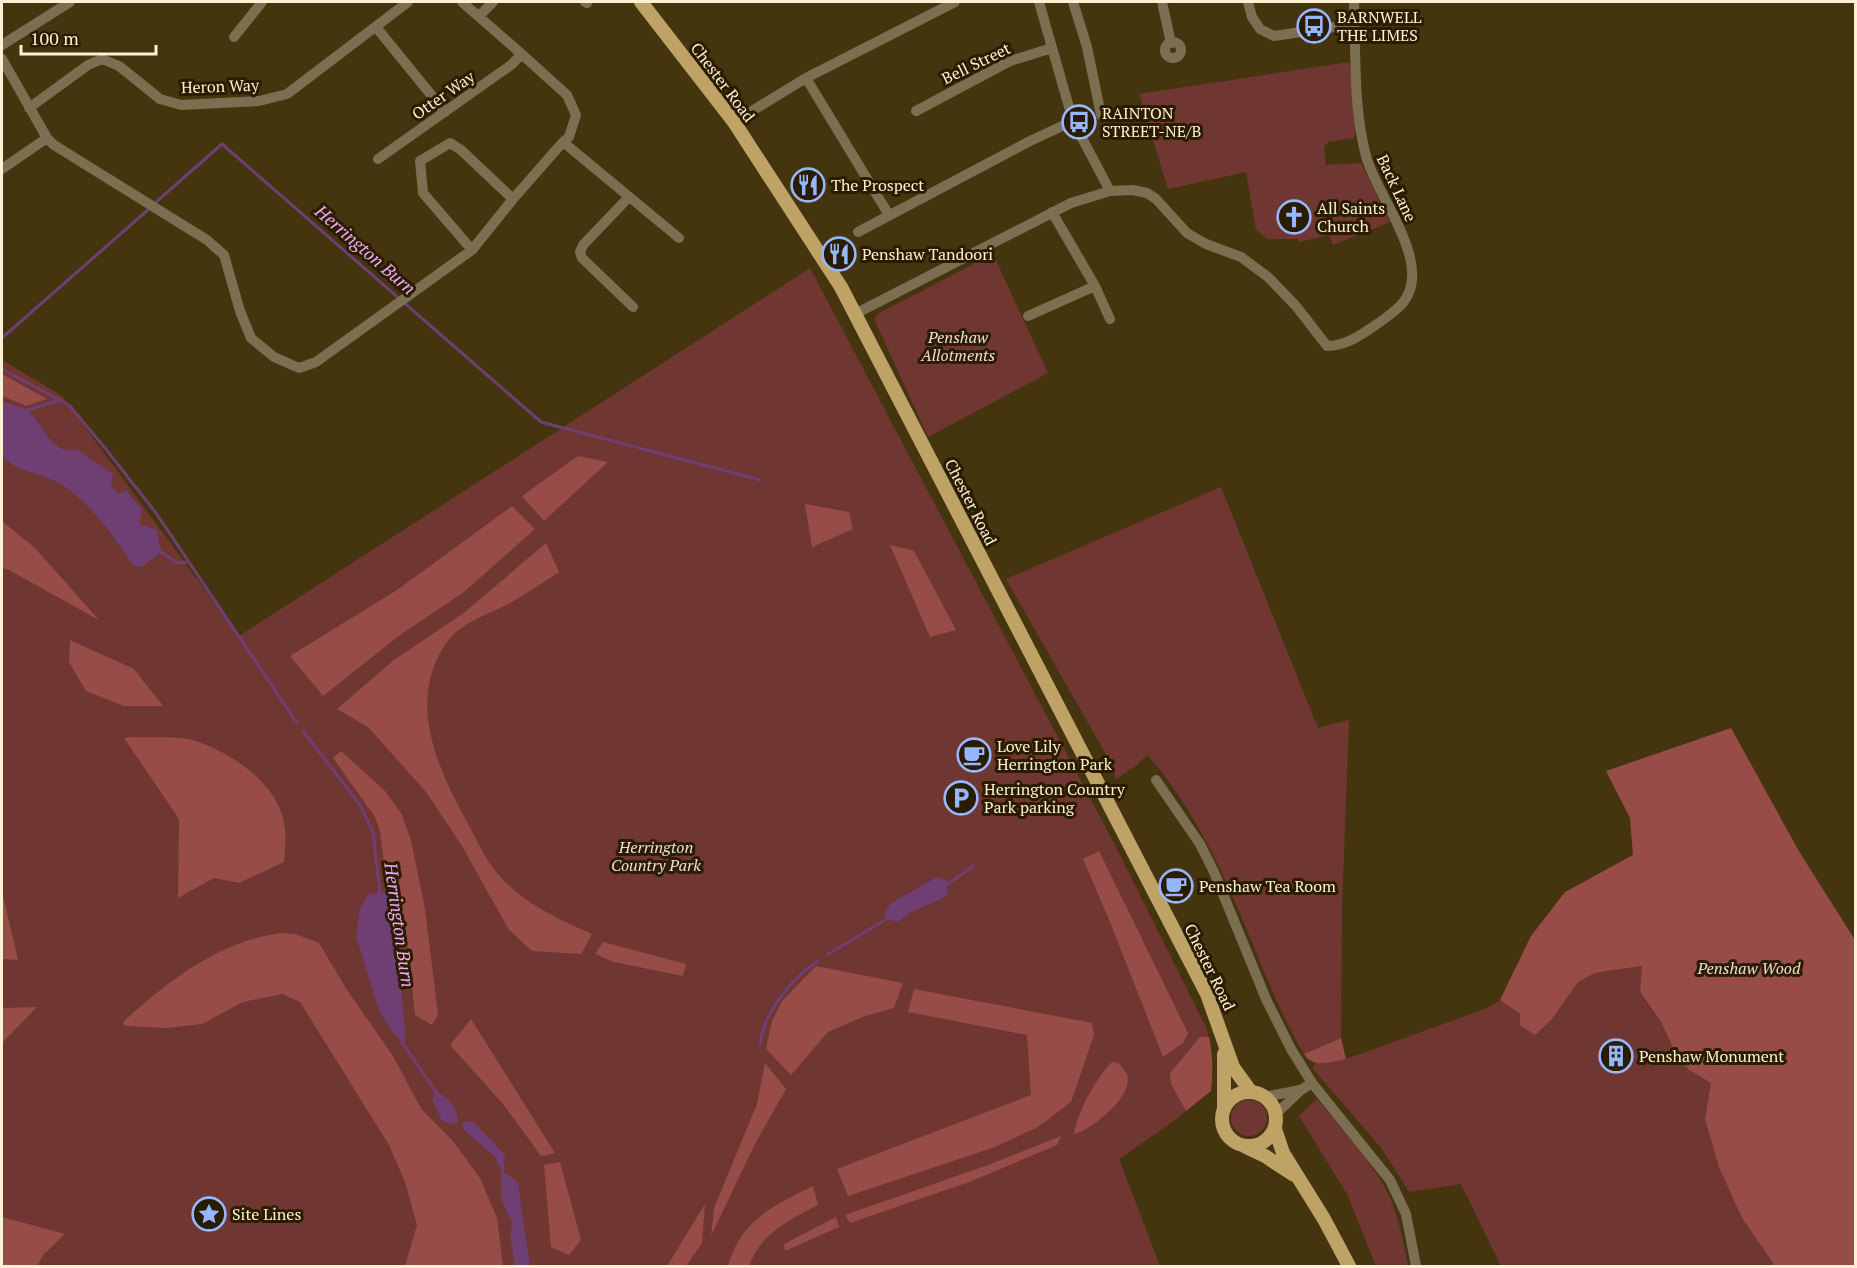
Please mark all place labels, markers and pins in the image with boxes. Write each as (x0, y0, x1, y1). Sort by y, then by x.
place label: BARNWELL THE LIMES (1337, 6, 1422, 46)
bus stop icon: BARNWELL THE LIMES (1296, 8, 1332, 44)
place label: RAINTON STREET-NE/B (1102, 102, 1201, 142)
bus stop icon: RAINTON STREET-NE/B (1061, 104, 1097, 140)
restaurant icon: The Prospect (790, 167, 826, 203)
place label: The Prospect (831, 174, 924, 196)
place label: All Saints Church (1317, 197, 1385, 237)
church icon: All Saints Church (1276, 199, 1312, 235)
restaurant icon: Penshaw Tandoori (821, 236, 857, 272)
place label: Penshaw Tandoori (862, 243, 993, 265)
place label: Love Lily Herrington Park (997, 735, 1113, 775)
cafe icon: Love Lily Herrington Park (956, 737, 992, 773)
place label: Herrington Country Park parking (984, 778, 1126, 818)
parking icon: Herrington Country Park parking (943, 780, 979, 816)
cafe icon: Penshaw Tea Room (1158, 868, 1194, 904)
place label: Penshaw Tea Room (1199, 875, 1336, 897)
building icon: Penshaw Monument (1598, 1038, 1634, 1074)
place label: Penshaw Monument (1639, 1045, 1784, 1067)
place icon: Site Lines (191, 1196, 227, 1232)
place label: Site Lines (232, 1203, 301, 1225)

